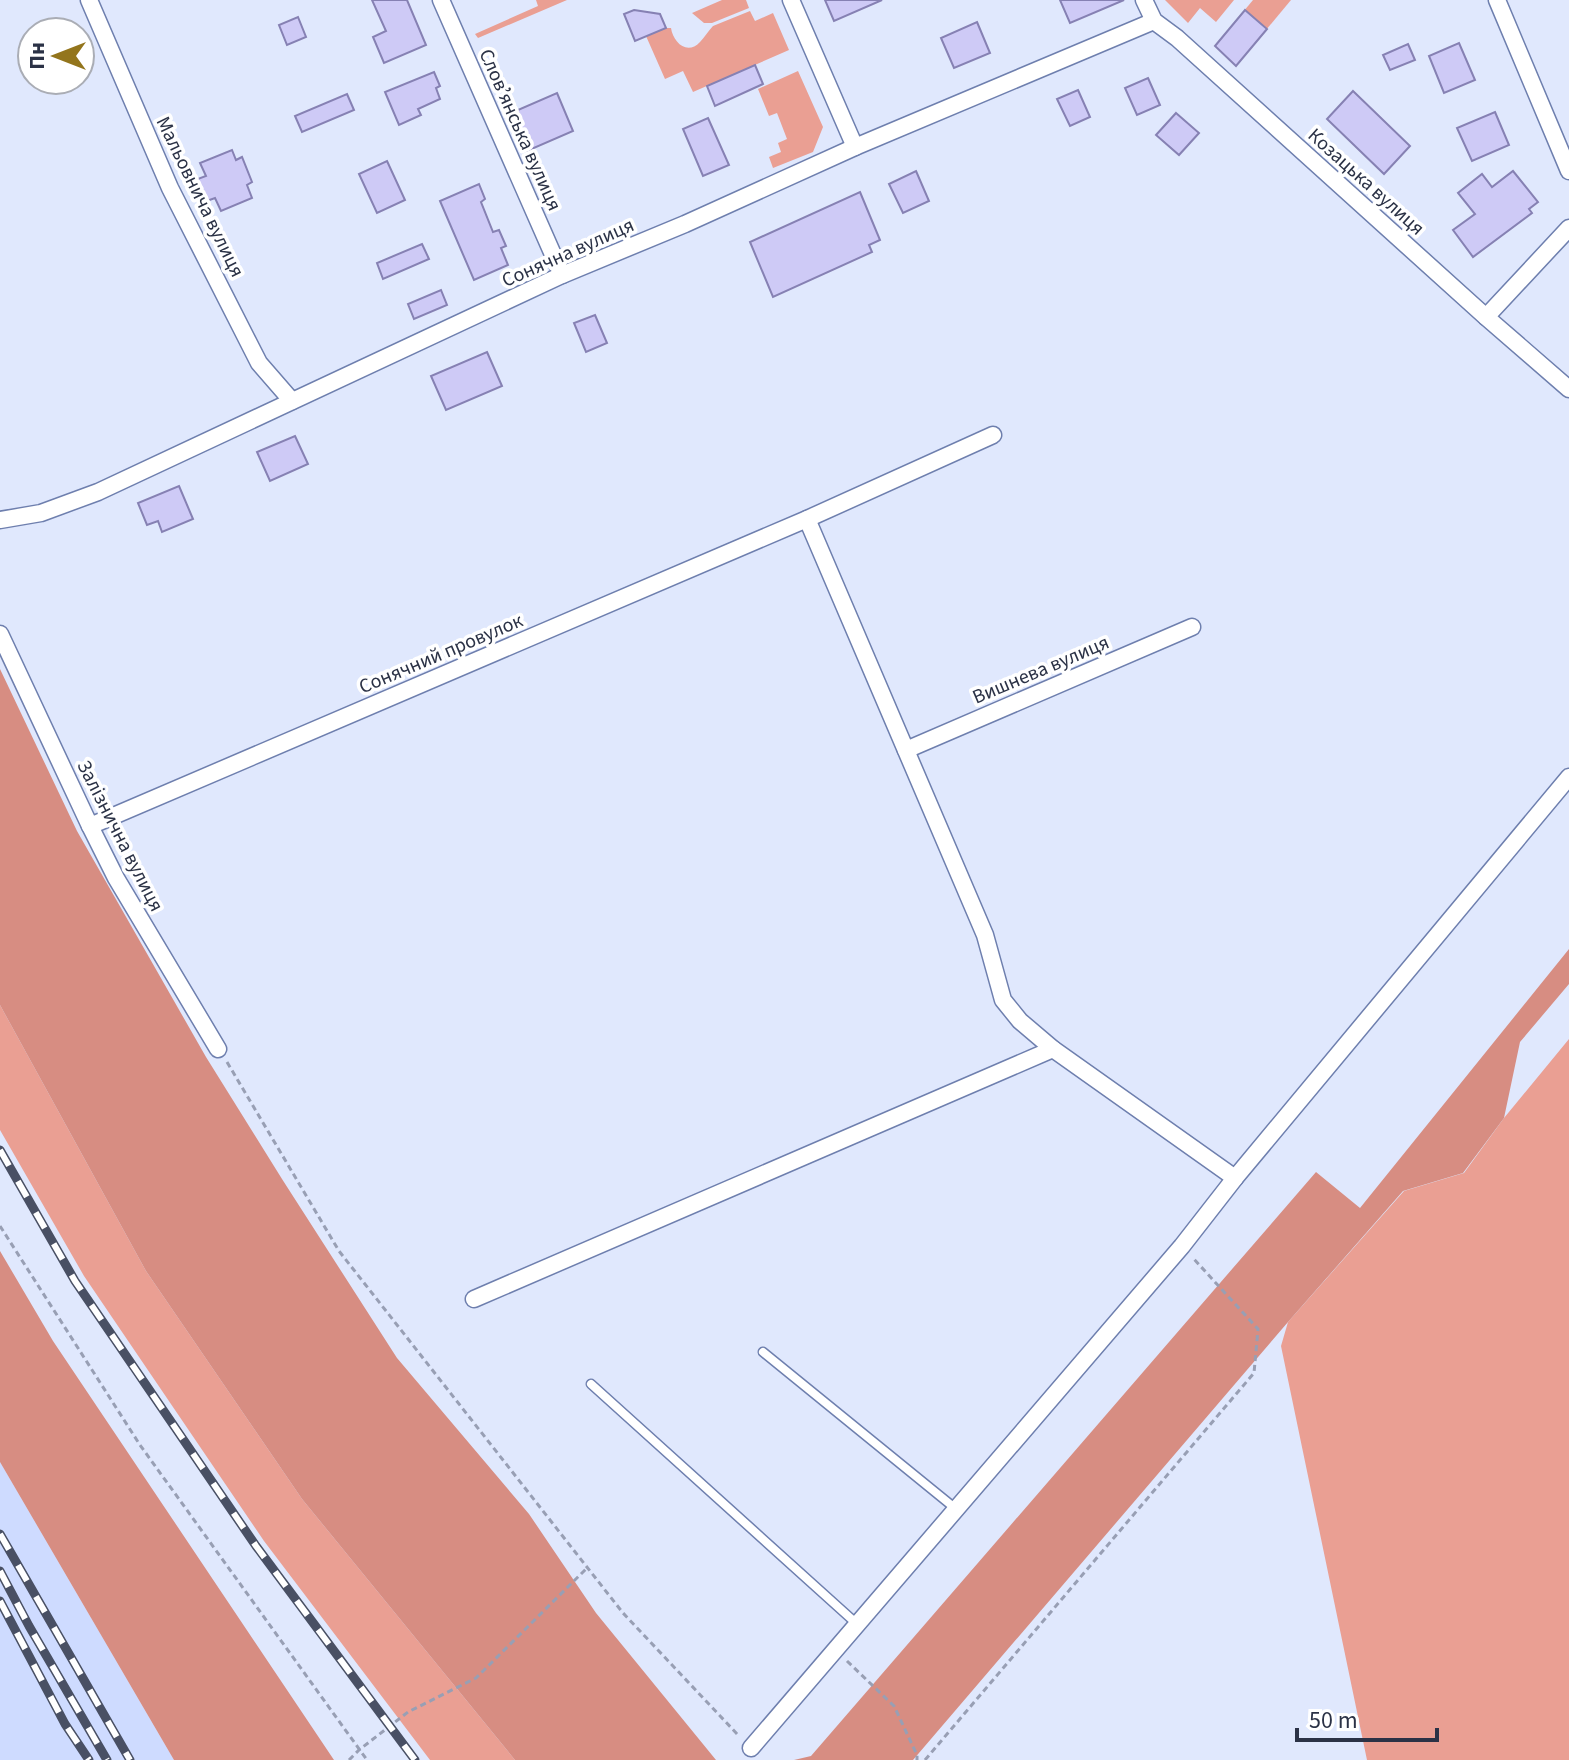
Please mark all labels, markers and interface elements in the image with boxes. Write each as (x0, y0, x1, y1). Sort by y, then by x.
north arrow (16, 16, 96, 96)
text: Пн (21, 42, 53, 70)
street label: Словʼянська вулиця (472, 45, 568, 215)
street label: Мальовнича вулиця (149, 112, 251, 282)
street label: Козацька вулиця (1301, 122, 1431, 242)
street label: Сонячна вулиця (497, 211, 639, 295)
street label: Сонячний провулок (355, 607, 527, 701)
street label: Вишнева вулиця (968, 629, 1114, 711)
street label: Залізнична вулиця (70, 755, 170, 917)
scale bar (1297, 1692, 1437, 1742)
text: 50 m (1309, 1703, 1358, 1738)

